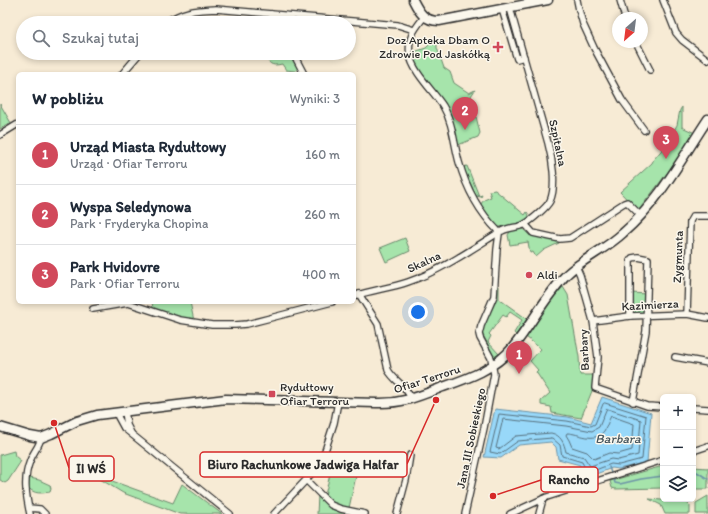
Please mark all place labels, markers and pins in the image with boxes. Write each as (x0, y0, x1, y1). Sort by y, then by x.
place label: Doz Apteka Dbam O Zdrowie Pod Jaskółką (379, 33, 491, 61)
marker: Doz Apteka Dbam O Zdrowie Pod Jaskółką (493, 42, 503, 52)
pin: 2 (452, 97, 478, 130)
pin: 3 (653, 126, 679, 159)
place label: Aldi (537, 268, 558, 282)
marker: Aldi (524, 270, 534, 280)
pin: 1 (506, 341, 532, 374)
place label: Rydułtowy Ofiar Terroru (280, 380, 350, 408)
marker: Rydułtowy Ofiar Terroru (267, 389, 277, 399)
callout: Biuro Rachunkowe Jadwiga Halfar (200, 452, 407, 477)
callout: II WŚ (69, 456, 114, 481)
callout: Rancho (541, 467, 598, 492)

